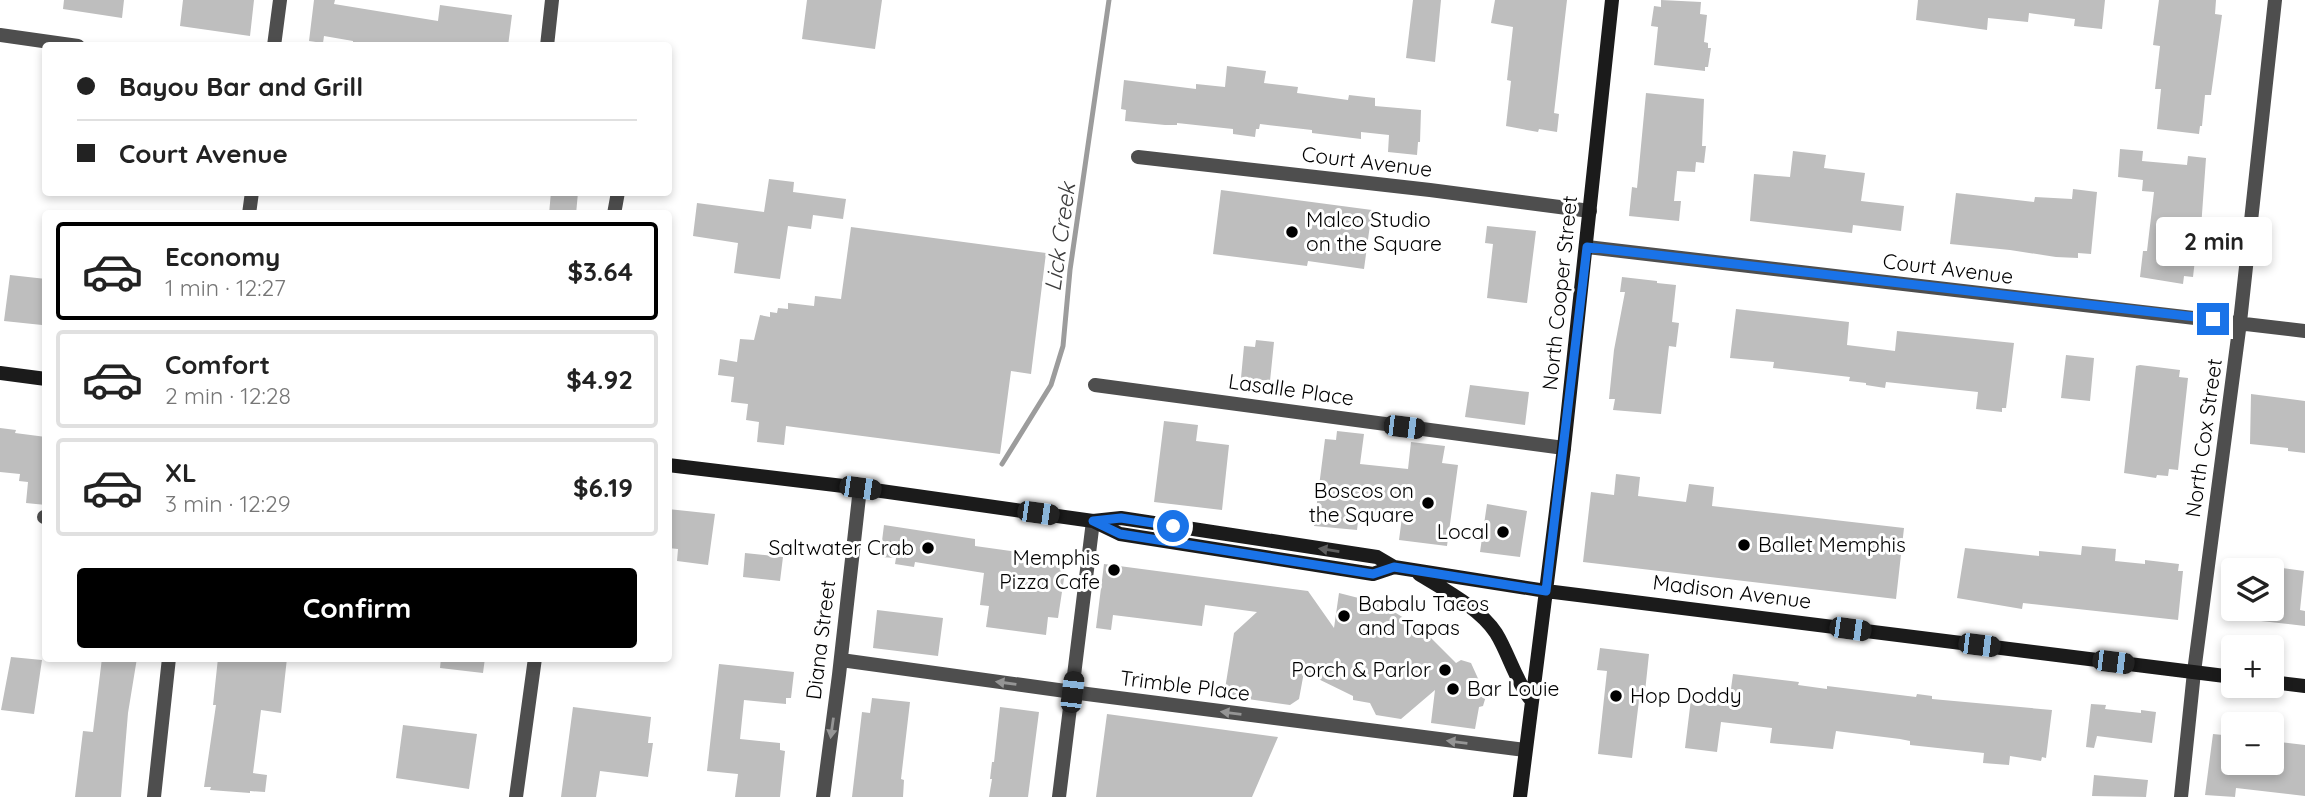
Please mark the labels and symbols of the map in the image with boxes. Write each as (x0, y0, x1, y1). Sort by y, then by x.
street label: Court Avenue (1300, 140, 1434, 182)
water label: Lick Creek (1038, 179, 1082, 293)
street label: North Cooper Street (1536, 194, 1582, 392)
place label: Malco Studio on the Square (1306, 206, 1442, 256)
callout: 2 min (2155, 218, 2271, 266)
marker: Malco Studio on the Square (1284, 224, 1300, 240)
street label: Court Avenue (1881, 247, 2015, 289)
route end (2197, 303, 2229, 335)
street label: North Cox Street (2179, 357, 2227, 519)
street label: Lasalle Place (1227, 367, 1356, 411)
car (1382, 414, 1427, 440)
car (838, 475, 883, 501)
place label: Boscos on the Square (1309, 477, 1414, 527)
marker: Boscos on the Square (1420, 495, 1436, 511)
car (1016, 500, 1061, 526)
route start (1157, 510, 1189, 542)
place label: Local (1437, 518, 1489, 544)
marker: Local (1495, 524, 1511, 540)
place label: Ballet Memphis (1758, 531, 1906, 557)
place label: Saltwater Crab (768, 534, 914, 560)
marker: Ballet Memphis (1736, 537, 1752, 553)
marker: Saltwater Crab (920, 540, 936, 556)
place label: Memphis Pizza Cafe (999, 544, 1100, 594)
one-way arrow (1318, 544, 1340, 555)
marker: Memphis Pizza Cafe (1106, 562, 1122, 578)
street label: Madison Avenue (1651, 568, 1813, 614)
street label: Diana Street (800, 579, 840, 701)
place label: Babalu Tacos and Tapas (1358, 590, 1489, 640)
marker: Babalu Tacos and Tapas (1336, 608, 1352, 624)
car (1828, 616, 1873, 642)
car (1957, 632, 2002, 658)
car (2091, 649, 2136, 675)
place label: Porch & Parlor (1291, 656, 1431, 682)
marker: Porch & Parlor (1437, 662, 1453, 678)
street label: Trimble Place (1119, 664, 1252, 706)
car (1060, 670, 1085, 714)
place label: Bar Louie (1467, 675, 1559, 701)
one-way arrow (995, 677, 1017, 688)
marker: Bar Louie (1445, 681, 1461, 697)
place label: Hop Doddy (1630, 682, 1742, 708)
marker: Hop Doddy (1608, 688, 1624, 704)
one-way arrow (1220, 707, 1242, 718)
one-way arrow (826, 717, 837, 739)
one-way arrow (1446, 736, 1468, 747)

